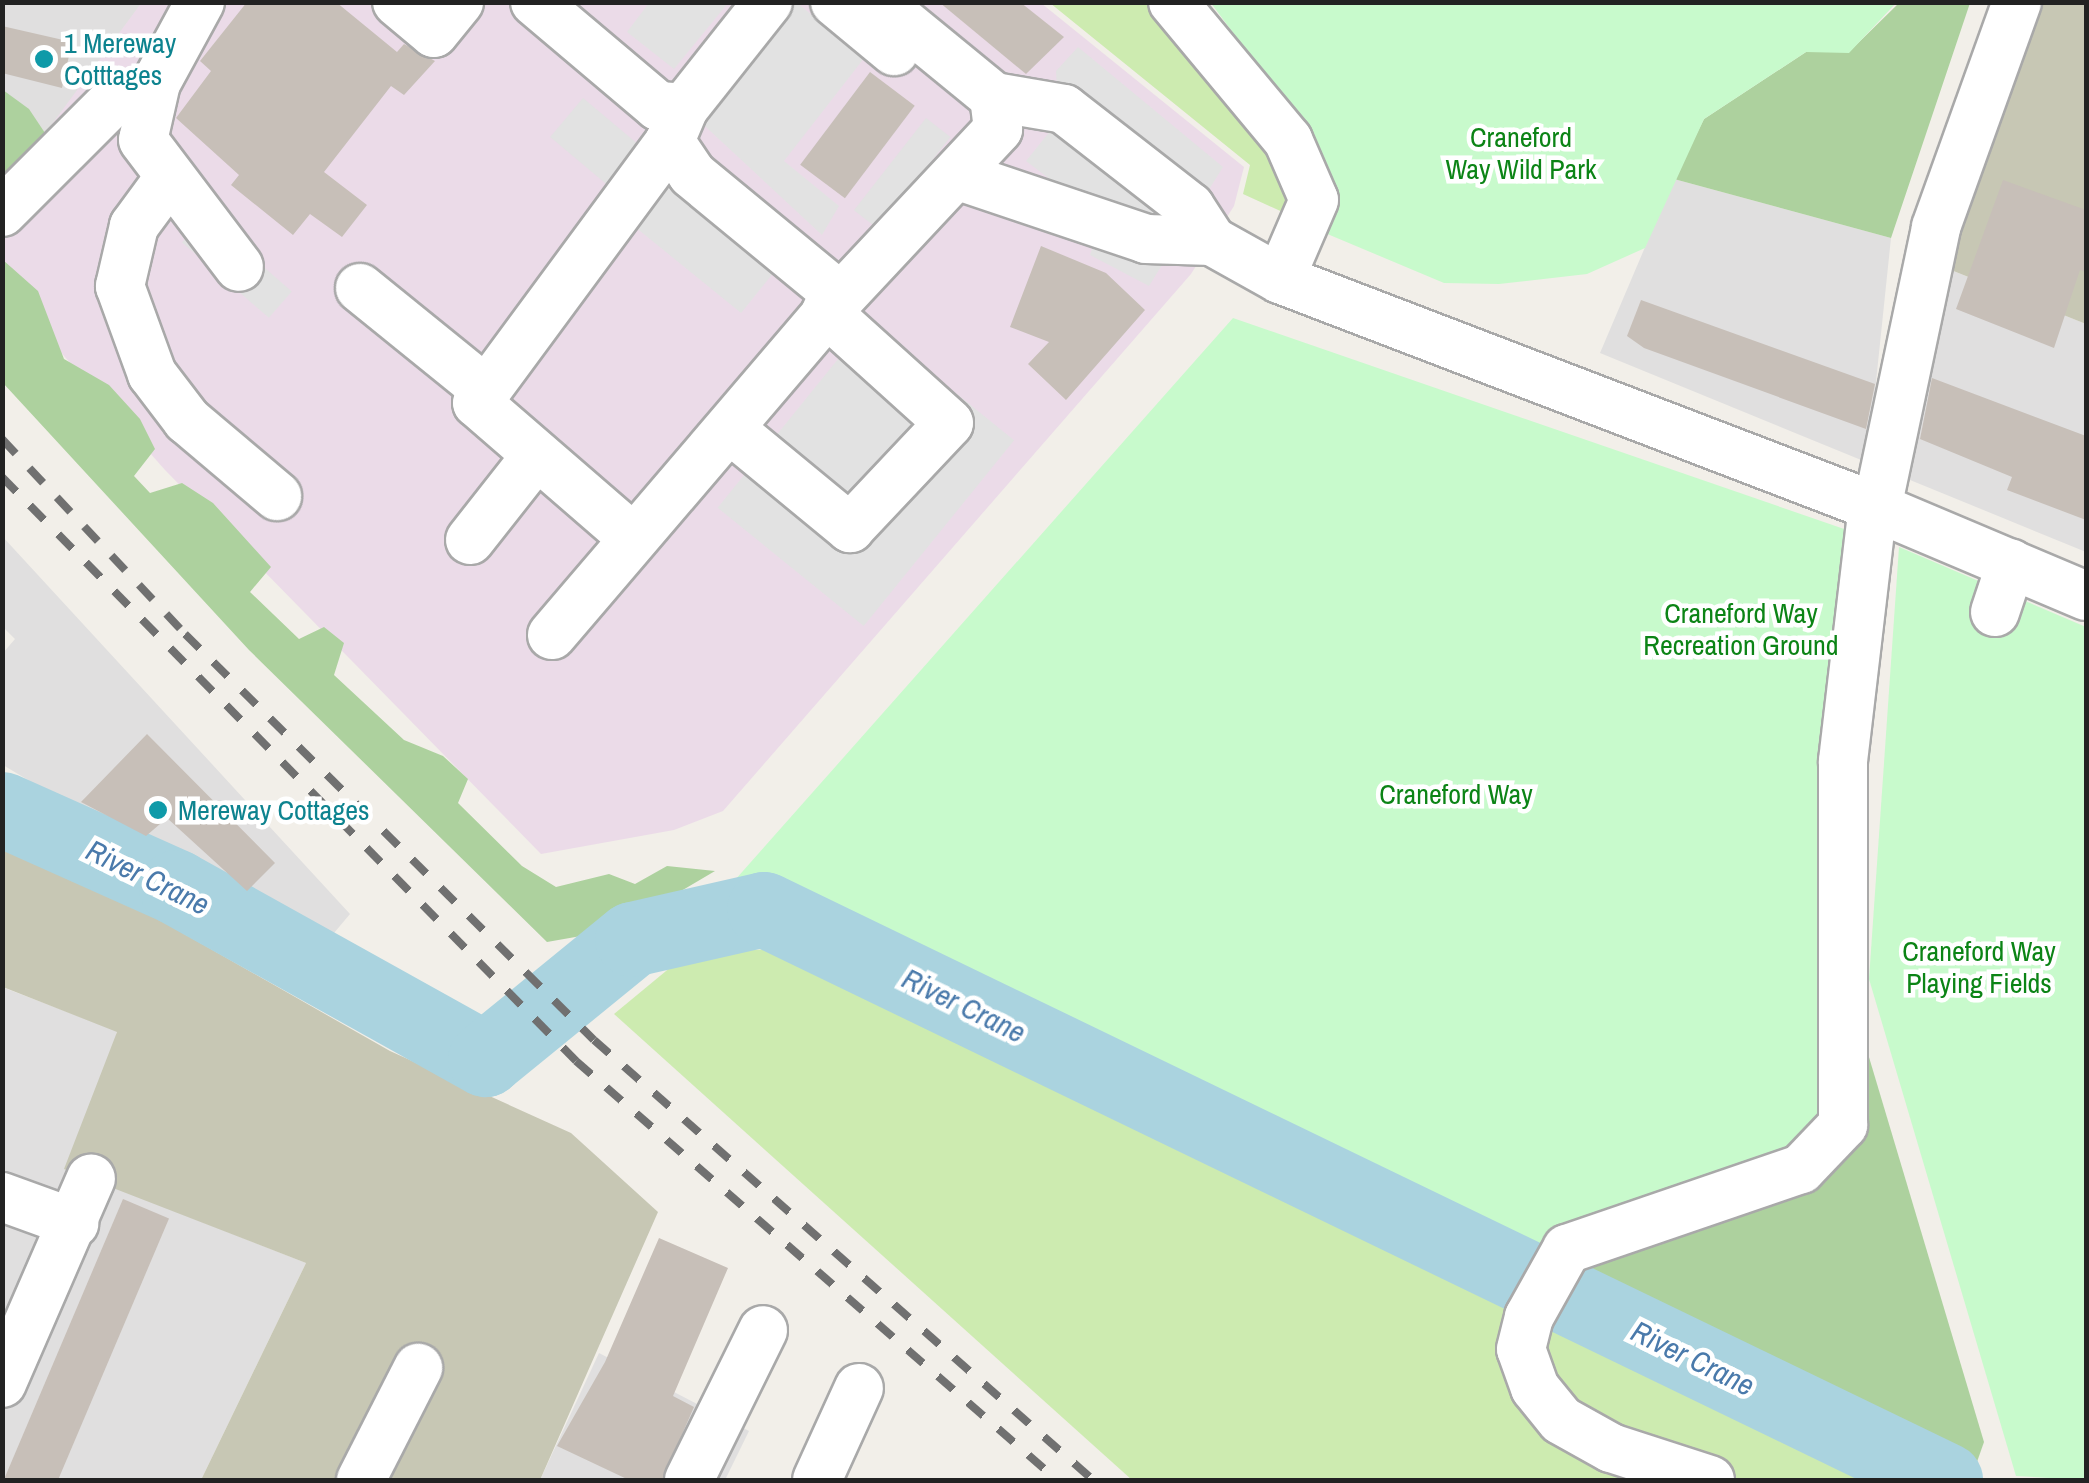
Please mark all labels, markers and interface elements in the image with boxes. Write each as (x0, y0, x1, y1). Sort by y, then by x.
place label: 1 Mereway Cotttages (64, 26, 176, 92)
marker: 1 Mereway Cotttages (33, 48, 55, 70)
park label: Craneford Way Wild Park (1446, 120, 1596, 186)
park label: Craneford Way Recreation Ground (1643, 596, 1839, 662)
park label: Craneford Way (1379, 777, 1533, 811)
place label: Mereway Cottages (178, 793, 369, 827)
marker: Mereway Cottages (147, 799, 169, 821)
water label: River Crane (81, 832, 215, 922)
park label: Craneford Way Playing Fields (1902, 934, 2056, 1000)
water label: River Crane (897, 960, 1031, 1050)
water label: River Crane (1626, 1313, 1760, 1403)

